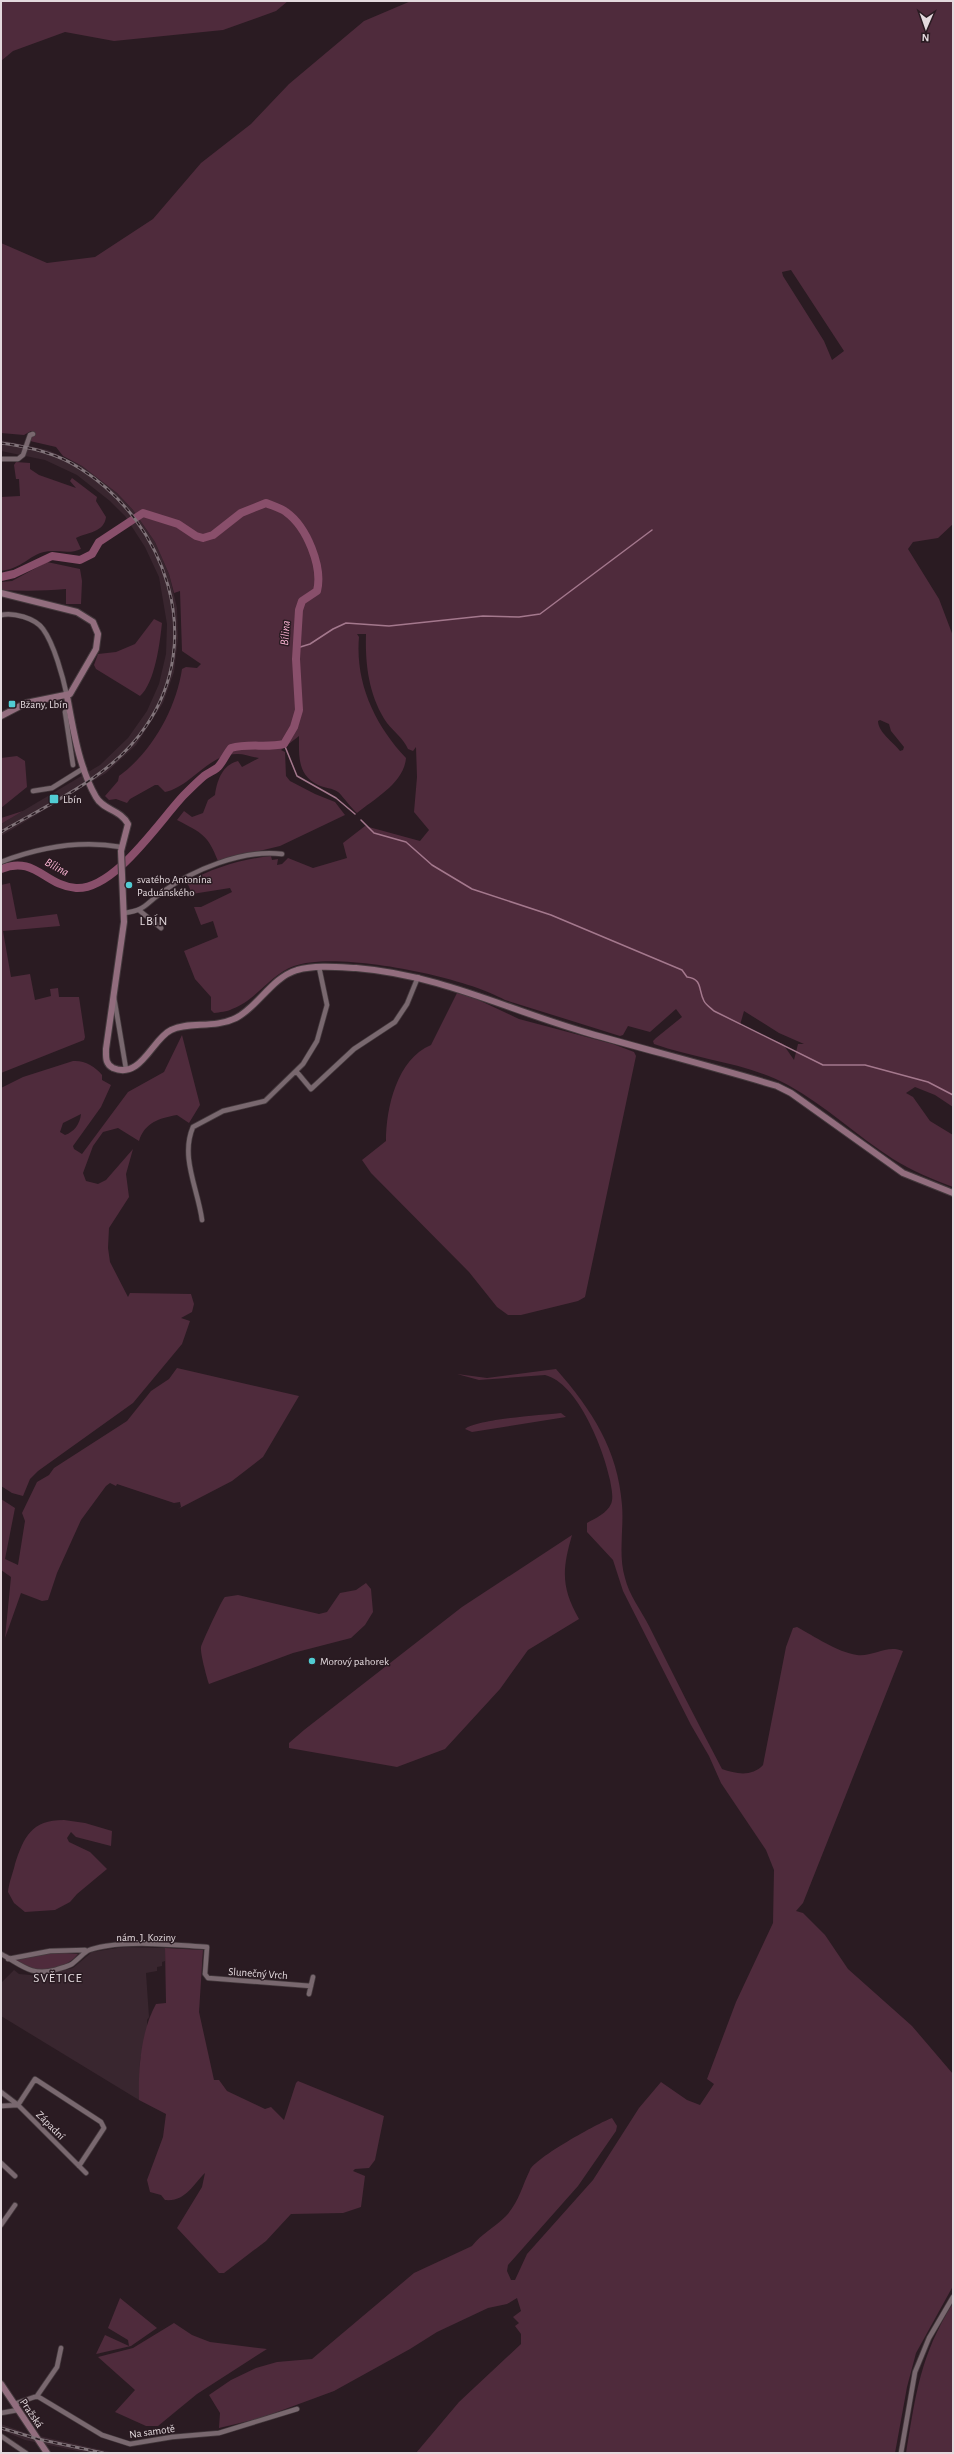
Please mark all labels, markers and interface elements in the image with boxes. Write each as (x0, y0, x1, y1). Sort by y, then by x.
north arrow (906, 8, 946, 48)
text: N (922, 32, 930, 43)
water label: Bílina (278, 620, 292, 646)
marker: Bžany, Lbín (7, 699, 17, 709)
place label: Bžany, Lbín (20, 699, 68, 710)
marker: Lbín (48, 793, 60, 805)
place label: Lbín (63, 794, 82, 805)
water label: Bílina (43, 856, 71, 878)
place label: svatého Antonína Paduánského (137, 874, 212, 898)
marker: svatého Antonína Paduánského (124, 880, 134, 890)
district label: LBÍN (140, 914, 168, 928)
marker: Morový pahorek (307, 1656, 317, 1666)
place label: Morový pahorek (320, 1656, 389, 1667)
street label: nám. J. Koziny (116, 1932, 176, 1943)
street label: Slunečný Vrch (228, 1966, 288, 1981)
district label: SVĚTICE (33, 1971, 83, 1985)
street label: Západní (34, 2109, 67, 2142)
street label: Pražská (18, 2397, 45, 2430)
street label: Na samotě (129, 2423, 176, 2440)

